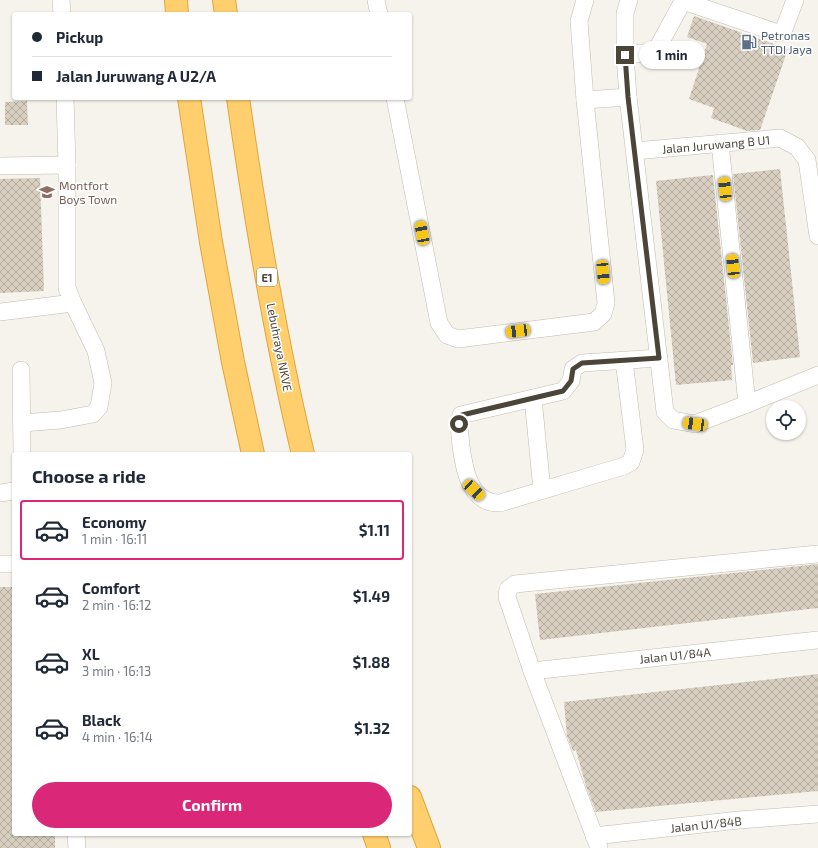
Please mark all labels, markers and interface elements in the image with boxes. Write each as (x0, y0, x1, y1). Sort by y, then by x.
text: Pickup (56, 28, 103, 46)
place label: Petronas TTDI Jaya (761, 28, 812, 56)
fuel station icon: Petronas TTDI Jaya (740, 33, 758, 51)
callout: 1 min (639, 41, 705, 69)
route end (616, 46, 634, 64)
text: 1 min (656, 47, 688, 63)
text: Jalan Juruwang A U2/A (56, 67, 216, 85)
street label: Jalan Juruwang B U1 (661, 132, 771, 156)
car (718, 176, 732, 202)
place label: Montfort Boys Town (59, 178, 117, 206)
school or university icon: Montfort Boys Town (38, 183, 56, 201)
car (414, 220, 430, 246)
car (726, 253, 740, 279)
car (596, 260, 610, 284)
road number: E1 (257, 268, 277, 286)
street label: Lebuhraya NKVE (265, 302, 295, 393)
car (505, 324, 531, 338)
map controls (766, 400, 806, 440)
button: locate (766, 400, 806, 440)
route start (450, 415, 468, 433)
car (682, 416, 708, 432)
text: Choose a ride (32, 465, 146, 487)
car (461, 477, 487, 503)
icon: car (34, 512, 70, 548)
text: Economy (82, 513, 147, 531)
text: $1.11 (359, 521, 390, 539)
text: 1 min · 16:11 (82, 531, 147, 547)
icon: car (34, 578, 70, 614)
text: Comfort (82, 579, 140, 597)
text: $1.49 (353, 587, 390, 605)
text: 2 min · 16:12 (82, 597, 151, 613)
icon: car (34, 644, 70, 680)
street label: Jalan U1/84A (639, 644, 712, 666)
text: XL (82, 645, 100, 663)
text: $1.88 (352, 653, 390, 671)
text: 3 min · 16:13 (82, 663, 151, 679)
icon: car (34, 710, 70, 746)
text: Black (82, 711, 121, 729)
text: $1.32 (354, 719, 390, 737)
text: 4 min · 16:14 (82, 729, 153, 745)
button: Confirm (32, 782, 392, 828)
street label: Jalan U1/84B (670, 813, 742, 835)

